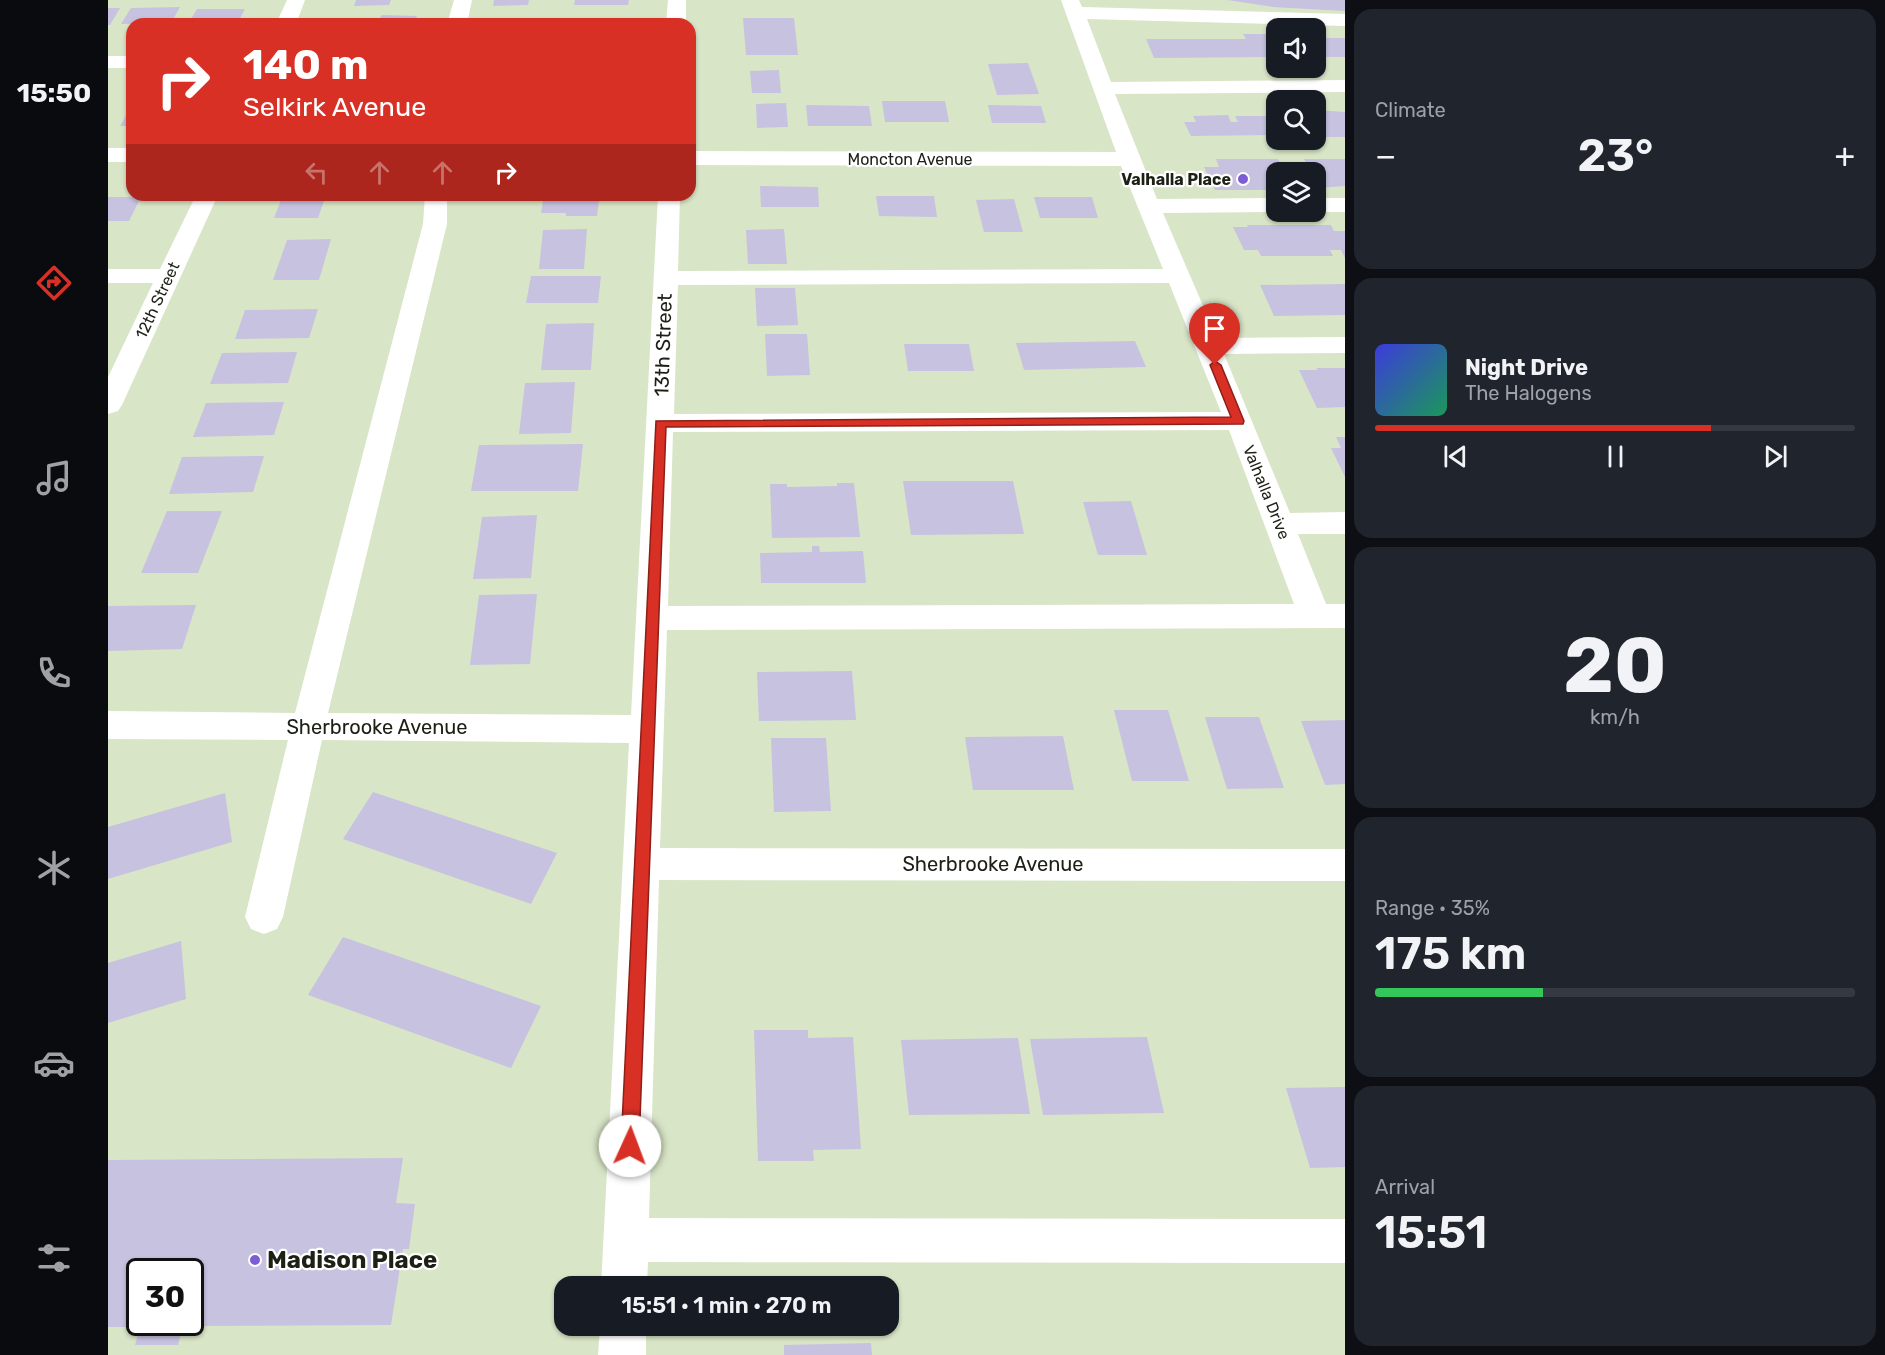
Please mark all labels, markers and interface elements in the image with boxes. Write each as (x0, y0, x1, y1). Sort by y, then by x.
map controls (1266, 18, 1326, 222)
button: sound (1266, 18, 1326, 78)
text: 140 m (243, 40, 369, 90)
icon: right (144, 42, 222, 120)
text: 15:50 (17, 77, 91, 109)
button: search (1266, 90, 1326, 150)
text: Selkirk Avenue (243, 91, 426, 123)
text: Climate (1375, 98, 1446, 122)
text: 23° (1578, 129, 1653, 182)
text: − (1375, 136, 1396, 175)
text: + (1834, 136, 1855, 175)
street label: Moncton Avenue (847, 150, 973, 169)
icon: left (300, 156, 333, 189)
icon: ahead (363, 156, 396, 189)
icon: ahead (426, 156, 459, 189)
icon: right (489, 156, 522, 189)
button: layers (1266, 162, 1326, 222)
place label: Valhalla Place (1121, 170, 1231, 189)
marker: Valhalla Place (1236, 172, 1250, 186)
street label: 12th Street (131, 259, 183, 342)
icon: directions (33, 262, 75, 304)
street label: 13th Street (649, 293, 677, 397)
pin (1189, 303, 1240, 365)
icon: arrive (1198, 312, 1231, 345)
text: Night Drive (1465, 354, 1588, 381)
text: The Halogens (1465, 381, 1592, 405)
icon: previous (1439, 440, 1472, 473)
icon: pause (1599, 440, 1632, 473)
icon: next (1759, 440, 1792, 473)
street label: Valhalla Drive (1239, 442, 1294, 542)
icon: music (33, 457, 75, 499)
text: 20 (1563, 619, 1667, 712)
icon: phone (33, 652, 75, 694)
text: km/h (1590, 705, 1640, 729)
street label: Sherbrooke Avenue (286, 715, 468, 739)
icon: climate (33, 847, 75, 889)
street label: Sherbrooke Avenue (902, 852, 1084, 876)
text: Range · 35% (1375, 896, 1490, 920)
text: 175 km (1375, 927, 1526, 980)
icon: car (33, 1042, 75, 1084)
position arrow (598, 1114, 662, 1178)
text: Arrival (1375, 1175, 1435, 1199)
text: 15:51 (1375, 1206, 1487, 1259)
icon: filters (33, 1237, 75, 1279)
place label: Madison Place (267, 1246, 437, 1274)
marker: Madison Place (248, 1253, 262, 1267)
speed limit sign: 30 (126, 1258, 204, 1336)
text: 15:51 · 1 min · 270 m (621, 1292, 832, 1319)

